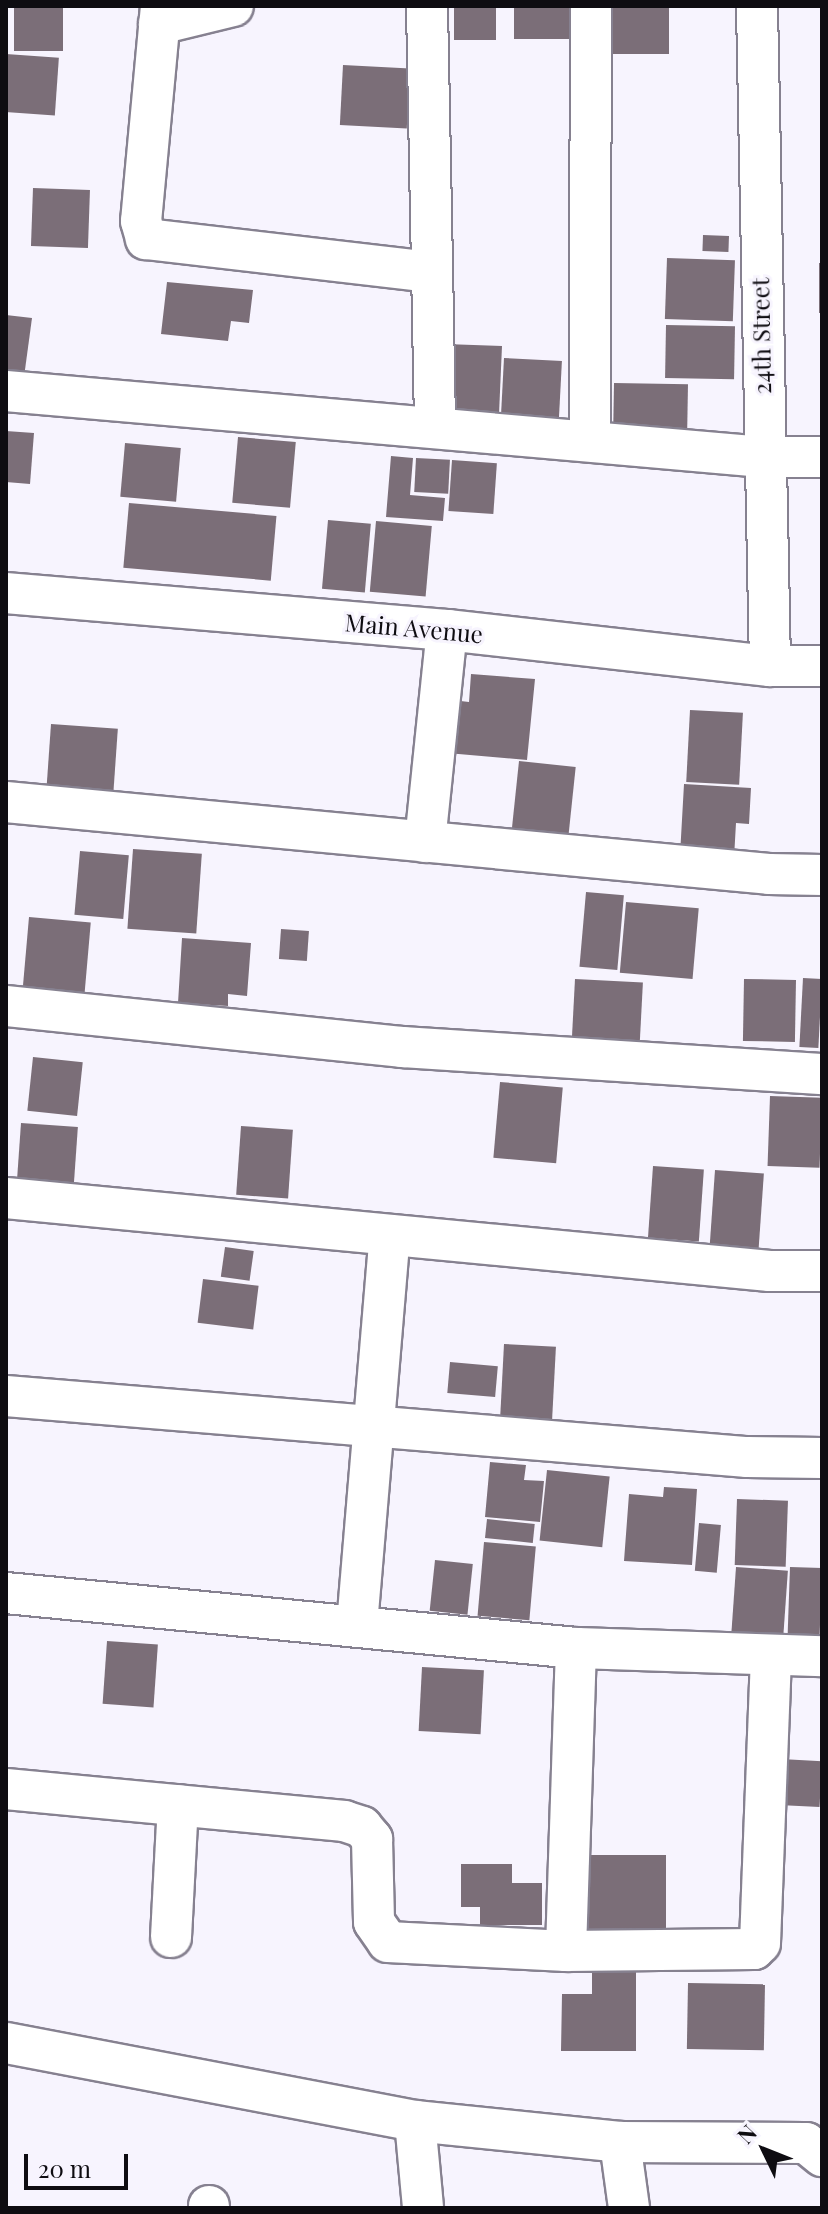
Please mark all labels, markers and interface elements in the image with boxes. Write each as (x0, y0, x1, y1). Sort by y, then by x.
street label: 24th Street (746, 278, 776, 394)
street label: Main Avenue (343, 608, 485, 648)
north arrow (724, 2110, 804, 2190)
text: N (730, 2118, 763, 2150)
scale bar (28, 2138, 132, 2188)
text: 20 m (38, 2152, 91, 2184)

